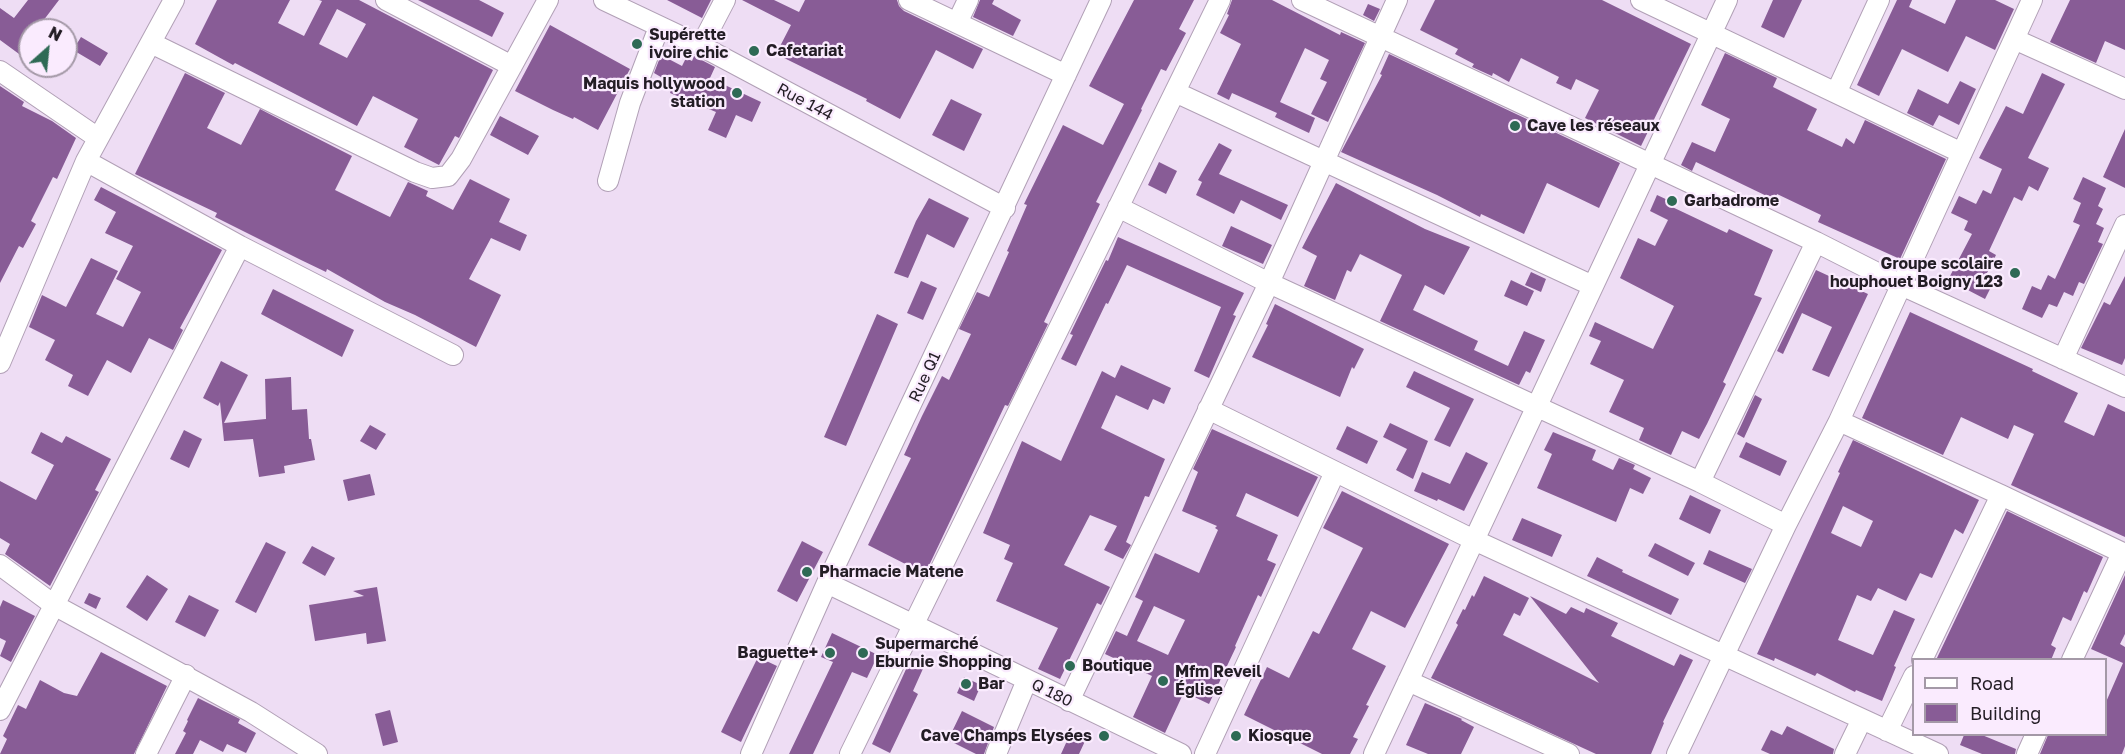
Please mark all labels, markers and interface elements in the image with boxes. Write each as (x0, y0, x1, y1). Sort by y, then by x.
north arrow (18, 18, 78, 78)
text: N (45, 22, 65, 45)
place label: Supérette ivoire chic (649, 25, 729, 63)
marker: Supérette ivoire chic (630, 37, 644, 51)
place label: Cafetariat (766, 41, 844, 61)
marker: Cafetariat (747, 44, 761, 58)
place label: Maquis hollywood station (583, 74, 725, 112)
street label: Rue 144 (774, 79, 836, 125)
marker: Maquis hollywood station (730, 86, 744, 100)
place label: Cave les réseaux (1527, 116, 1660, 136)
marker: Cave les réseaux (1508, 119, 1522, 133)
place label: Garbadrome (1684, 191, 1779, 211)
marker: Garbadrome (1665, 194, 1679, 208)
place label: Groupe scolaire houphouet Boigny 123 (1830, 254, 2003, 292)
marker: Groupe scolaire houphouet Boigny 123 (2008, 266, 2022, 280)
street label: Rue Q1 (905, 349, 945, 405)
place label: Pharmacie Matene (819, 562, 964, 582)
marker: Pharmacie Matene (800, 565, 814, 579)
place label: Supermarché Eburnie Shopping (875, 634, 1012, 672)
place label: Baguette+ (737, 643, 818, 663)
marker: Baguette+ (823, 646, 837, 660)
marker: Supermarché Eburnie Shopping (856, 646, 870, 660)
place label: Boutique (1082, 656, 1152, 676)
legend (1912, 658, 2107, 736)
marker: Boutique (1063, 659, 1077, 673)
place label: Mfm Reveil Église (1175, 662, 1262, 700)
text: Road (1970, 672, 2014, 694)
place label: Bar (978, 674, 1005, 694)
marker: Mfm Reveil Église (1156, 674, 1170, 688)
street label: Q 180 (1028, 675, 1076, 711)
marker: Bar (959, 677, 973, 691)
text: Building (1970, 702, 2041, 724)
place label: Cave Champs Elysées (921, 726, 1092, 746)
place label: Kiosque (1248, 726, 1311, 746)
marker: Cave Champs Elysées (1097, 729, 1111, 743)
marker: Kiosque (1229, 729, 1243, 743)

